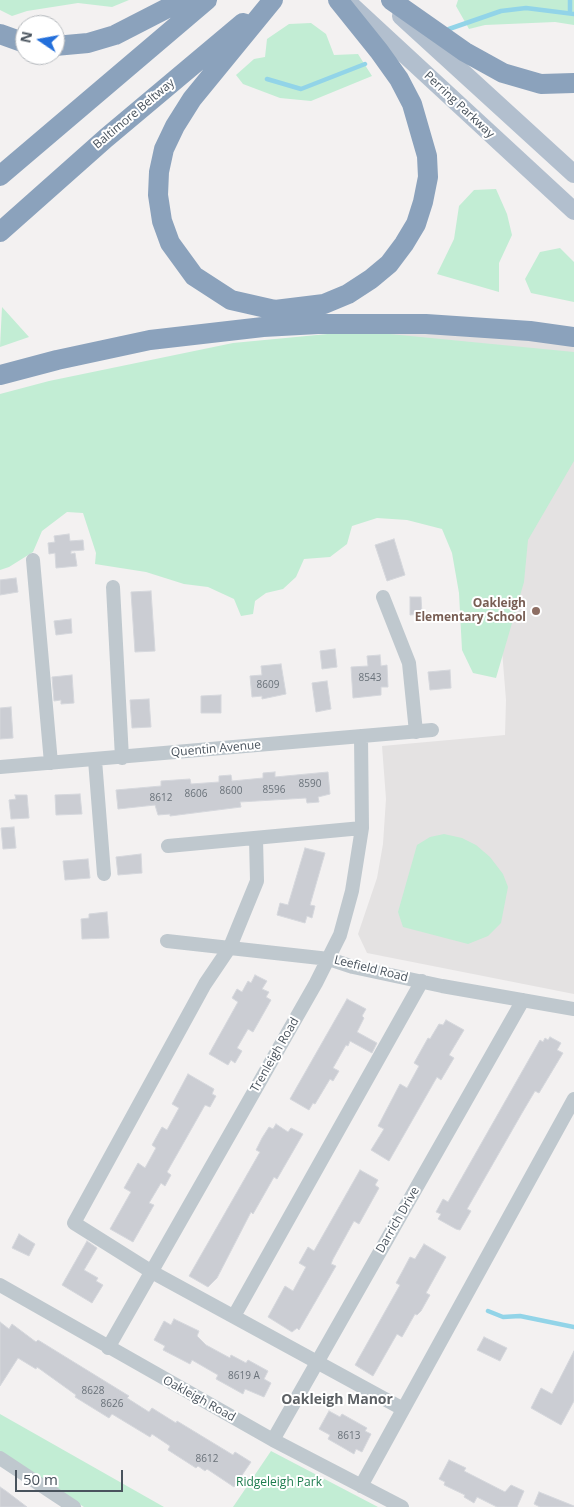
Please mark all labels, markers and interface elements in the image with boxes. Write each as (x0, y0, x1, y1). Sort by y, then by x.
north arrow (15, 15, 65, 65)
text: N (15, 29, 36, 45)
street label: Perring Parkway (421, 69, 497, 141)
street label: Baltimore Beltway (90, 76, 178, 152)
place label: Oakleigh Elementary School (415, 597, 526, 625)
marker: Oakleigh Elementary School (530, 605, 542, 617)
house number: 8543 (359, 672, 381, 684)
house number: 8609 (257, 679, 279, 691)
street label: Quentin Avenue (170, 738, 262, 760)
house number: 8590 (299, 778, 321, 790)
house number: 8596 (263, 784, 285, 796)
house number: 8600 (220, 785, 242, 797)
house number: 8606 (185, 788, 207, 800)
house number: 8612 (150, 792, 172, 804)
street label: Leefield Road (333, 953, 409, 985)
street label: Trenleigh Road (248, 1015, 302, 1095)
street label: Darrich Drive (373, 1184, 423, 1256)
house number: 8619 A (228, 1370, 260, 1382)
street label: Oakleigh Road (160, 1373, 238, 1425)
house number: 8628 (82, 1385, 104, 1397)
district label: Oakleigh Manor (281, 1392, 393, 1408)
house number: 8626 (101, 1398, 123, 1410)
house number: 8613 (338, 1430, 360, 1442)
house number: 8612 (196, 1453, 218, 1465)
scale bar (18, 1460, 125, 1492)
text: 50 m (23, 1469, 58, 1489)
park label: Ridgeleigh Park (236, 1476, 322, 1490)

